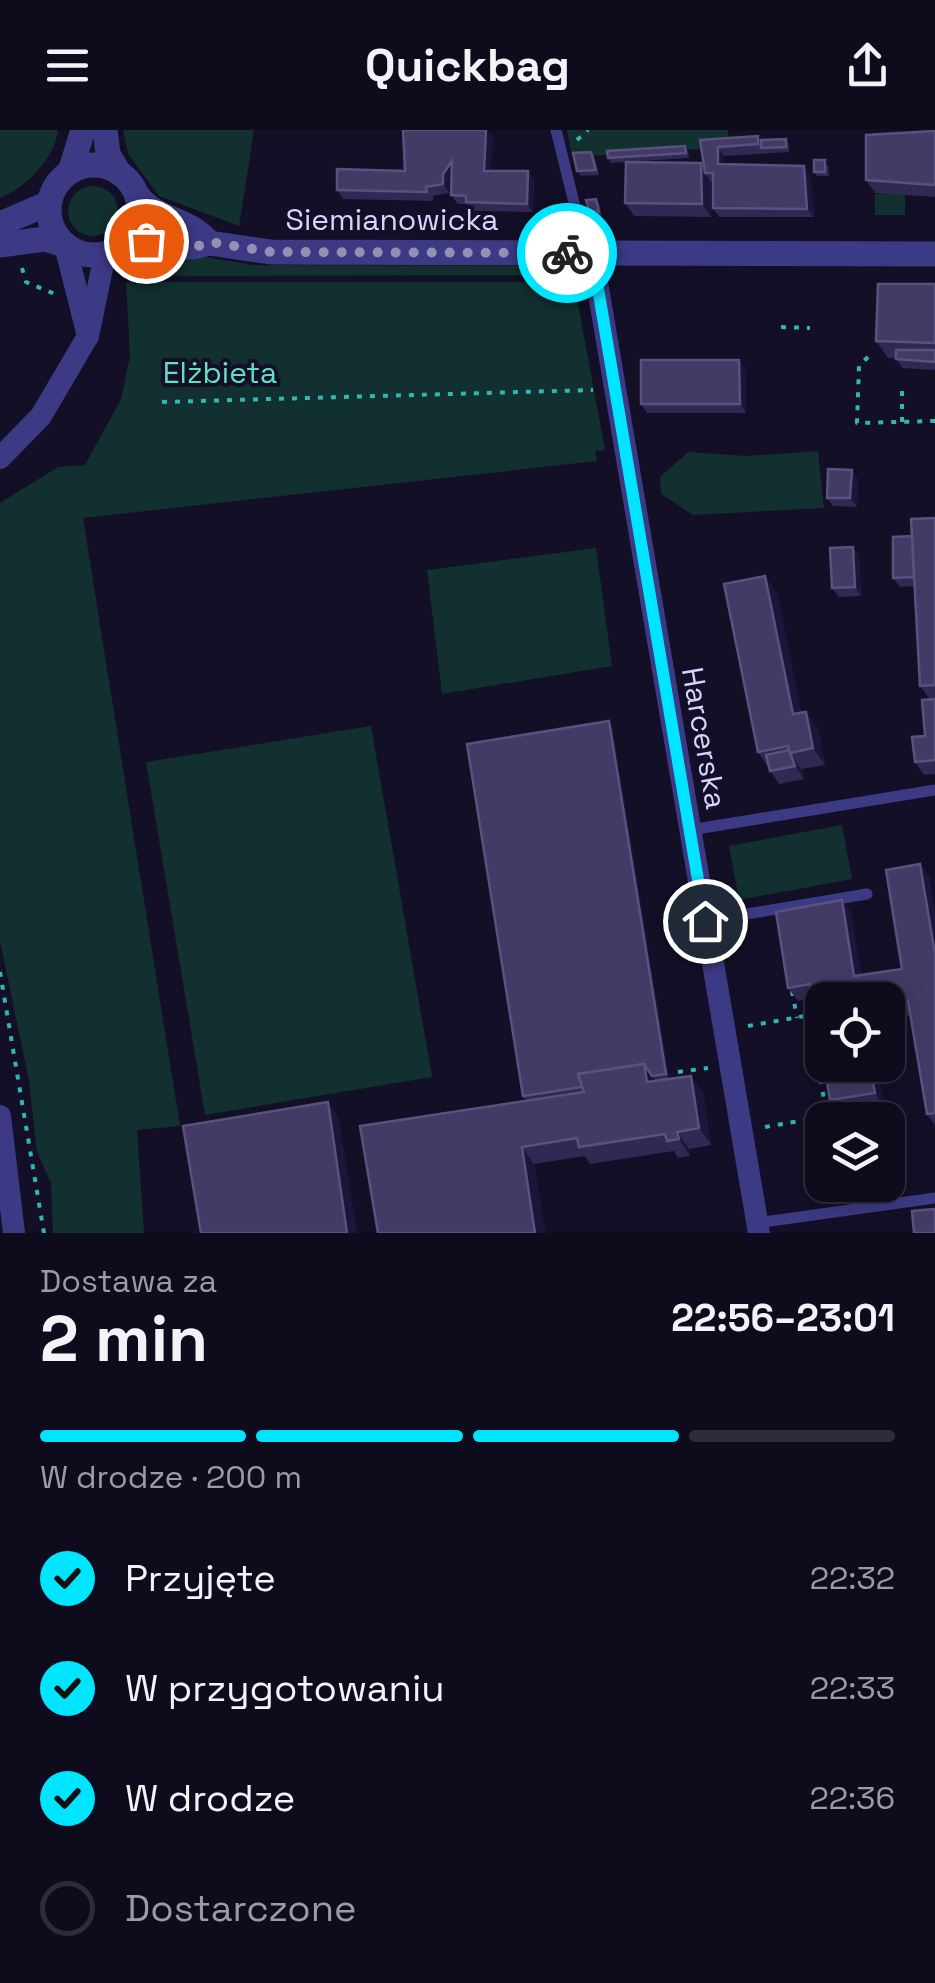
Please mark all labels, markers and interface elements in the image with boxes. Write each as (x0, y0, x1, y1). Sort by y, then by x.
text: Quickbag (365, 37, 570, 94)
icon: menu (40, 38, 95, 93)
icon: share (840, 38, 895, 93)
pin (104, 199, 189, 284)
street label: Siemianowicka (286, 200, 498, 239)
courier (517, 203, 617, 303)
icon: bag (119, 214, 174, 269)
icon: bike (540, 226, 595, 281)
park label: Elżbieta (163, 353, 277, 392)
street label: Harcerska (673, 664, 736, 812)
pin (663, 879, 748, 964)
icon: home (678, 894, 733, 949)
map controls (805, 982, 905, 1202)
button: locate (805, 982, 905, 1082)
button: layers (805, 1102, 905, 1202)
text: Dostawa za (40, 1261, 217, 1301)
text: 22:56–23:01 (671, 1294, 895, 1342)
text: 2 min (40, 1297, 208, 1380)
text: W drodze · 200 m (40, 1457, 302, 1497)
icon: check (40, 1551, 95, 1606)
text: Przyjęte (125, 1554, 276, 1602)
text: 22:32 (810, 1558, 895, 1598)
icon: check (40, 1661, 95, 1716)
text: W przygotowaniu (125, 1664, 444, 1712)
text: 22:33 (810, 1668, 895, 1708)
icon: check (40, 1771, 95, 1826)
text: W drodze (125, 1774, 295, 1822)
text: 22:36 (809, 1778, 895, 1818)
text: Dostarczone (125, 1884, 357, 1932)

